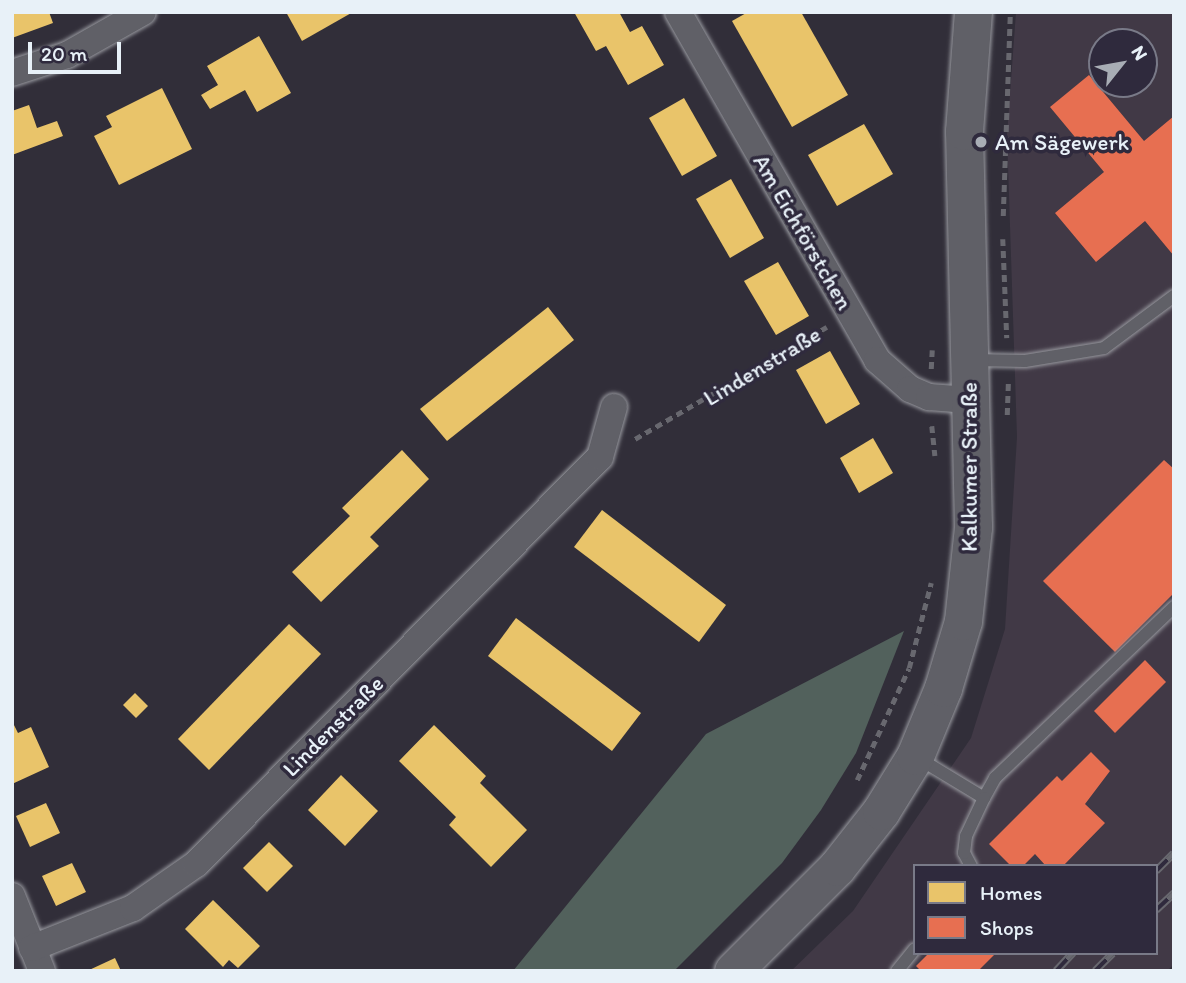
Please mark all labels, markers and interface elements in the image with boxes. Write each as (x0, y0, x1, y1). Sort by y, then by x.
scale bar (32, 28, 124, 72)
north arrow (1088, 28, 1158, 98)
text: 20 m (41, 41, 87, 66)
text: N (1127, 42, 1153, 64)
place label: Am Sägewerk (995, 128, 1130, 156)
marker: Am Sägewerk (973, 134, 989, 150)
street label: Am Eichförstchen (747, 149, 859, 315)
street label: Lindenstraße (698, 320, 826, 412)
street label: Kalkumer Straße (955, 382, 983, 552)
street label: Lindenstraße (277, 670, 389, 782)
legend (913, 864, 1158, 955)
text: Homes (980, 880, 1042, 905)
text: Shops (980, 915, 1034, 940)

